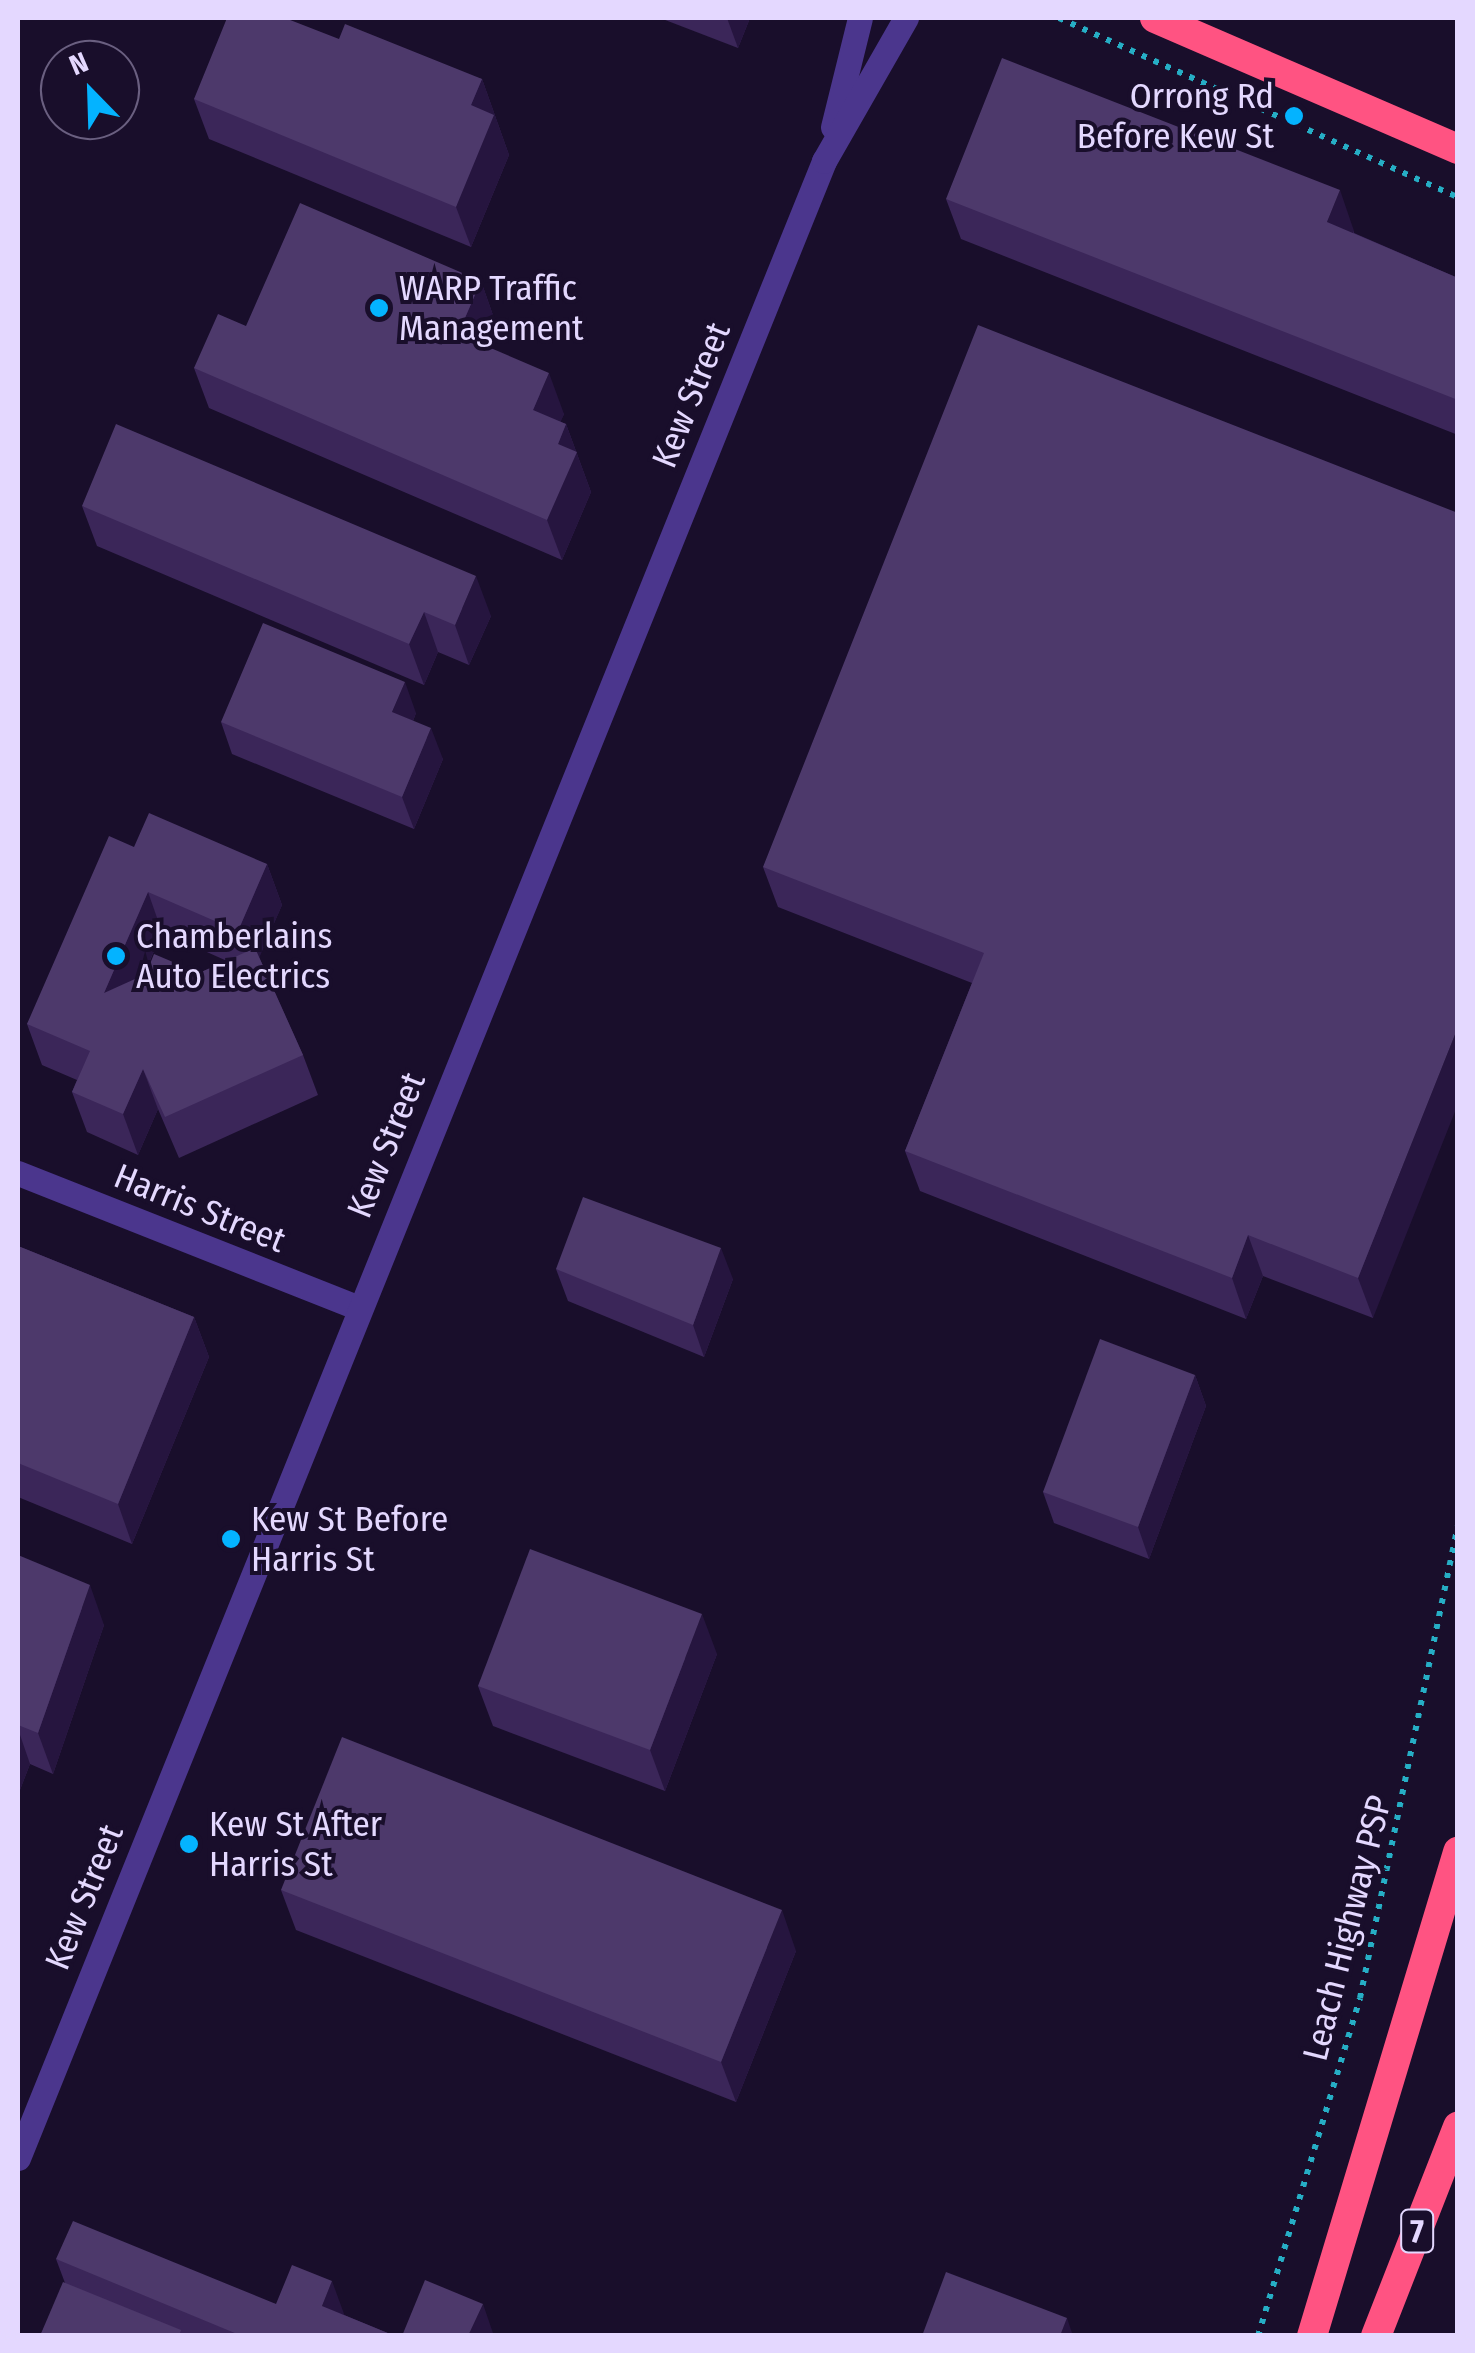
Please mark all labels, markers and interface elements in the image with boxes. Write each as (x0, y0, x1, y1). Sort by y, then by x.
north arrow (40, 40, 140, 140)
text: N (65, 45, 93, 82)
place label: Orrong Rd Before Kew St (1077, 75, 1274, 157)
marker: Orrong Rd Before Kew St (1283, 105, 1305, 127)
place label: WARP Traffic Management (399, 267, 584, 349)
marker: WARP Traffic Management (368, 297, 390, 319)
street label: Kew Street (643, 316, 739, 474)
place label: Chamberlains Auto Electrics (136, 915, 332, 997)
marker: Chamberlains Auto Electrics (105, 945, 127, 967)
street label: Kew Street (338, 1066, 434, 1224)
street label: Harris Street (108, 1155, 292, 1261)
place label: Kew St Before Harris St (251, 1498, 448, 1580)
marker: Kew St Before Harris St (220, 1528, 242, 1550)
street label: Leach Highway PSP (1294, 1791, 1400, 2065)
place label: Kew St After Harris St (209, 1803, 382, 1885)
street label: Kew Street (36, 1818, 132, 1976)
marker: Kew St After Harris St (178, 1833, 200, 1855)
road number: 7 (1400, 2204, 1434, 2258)

